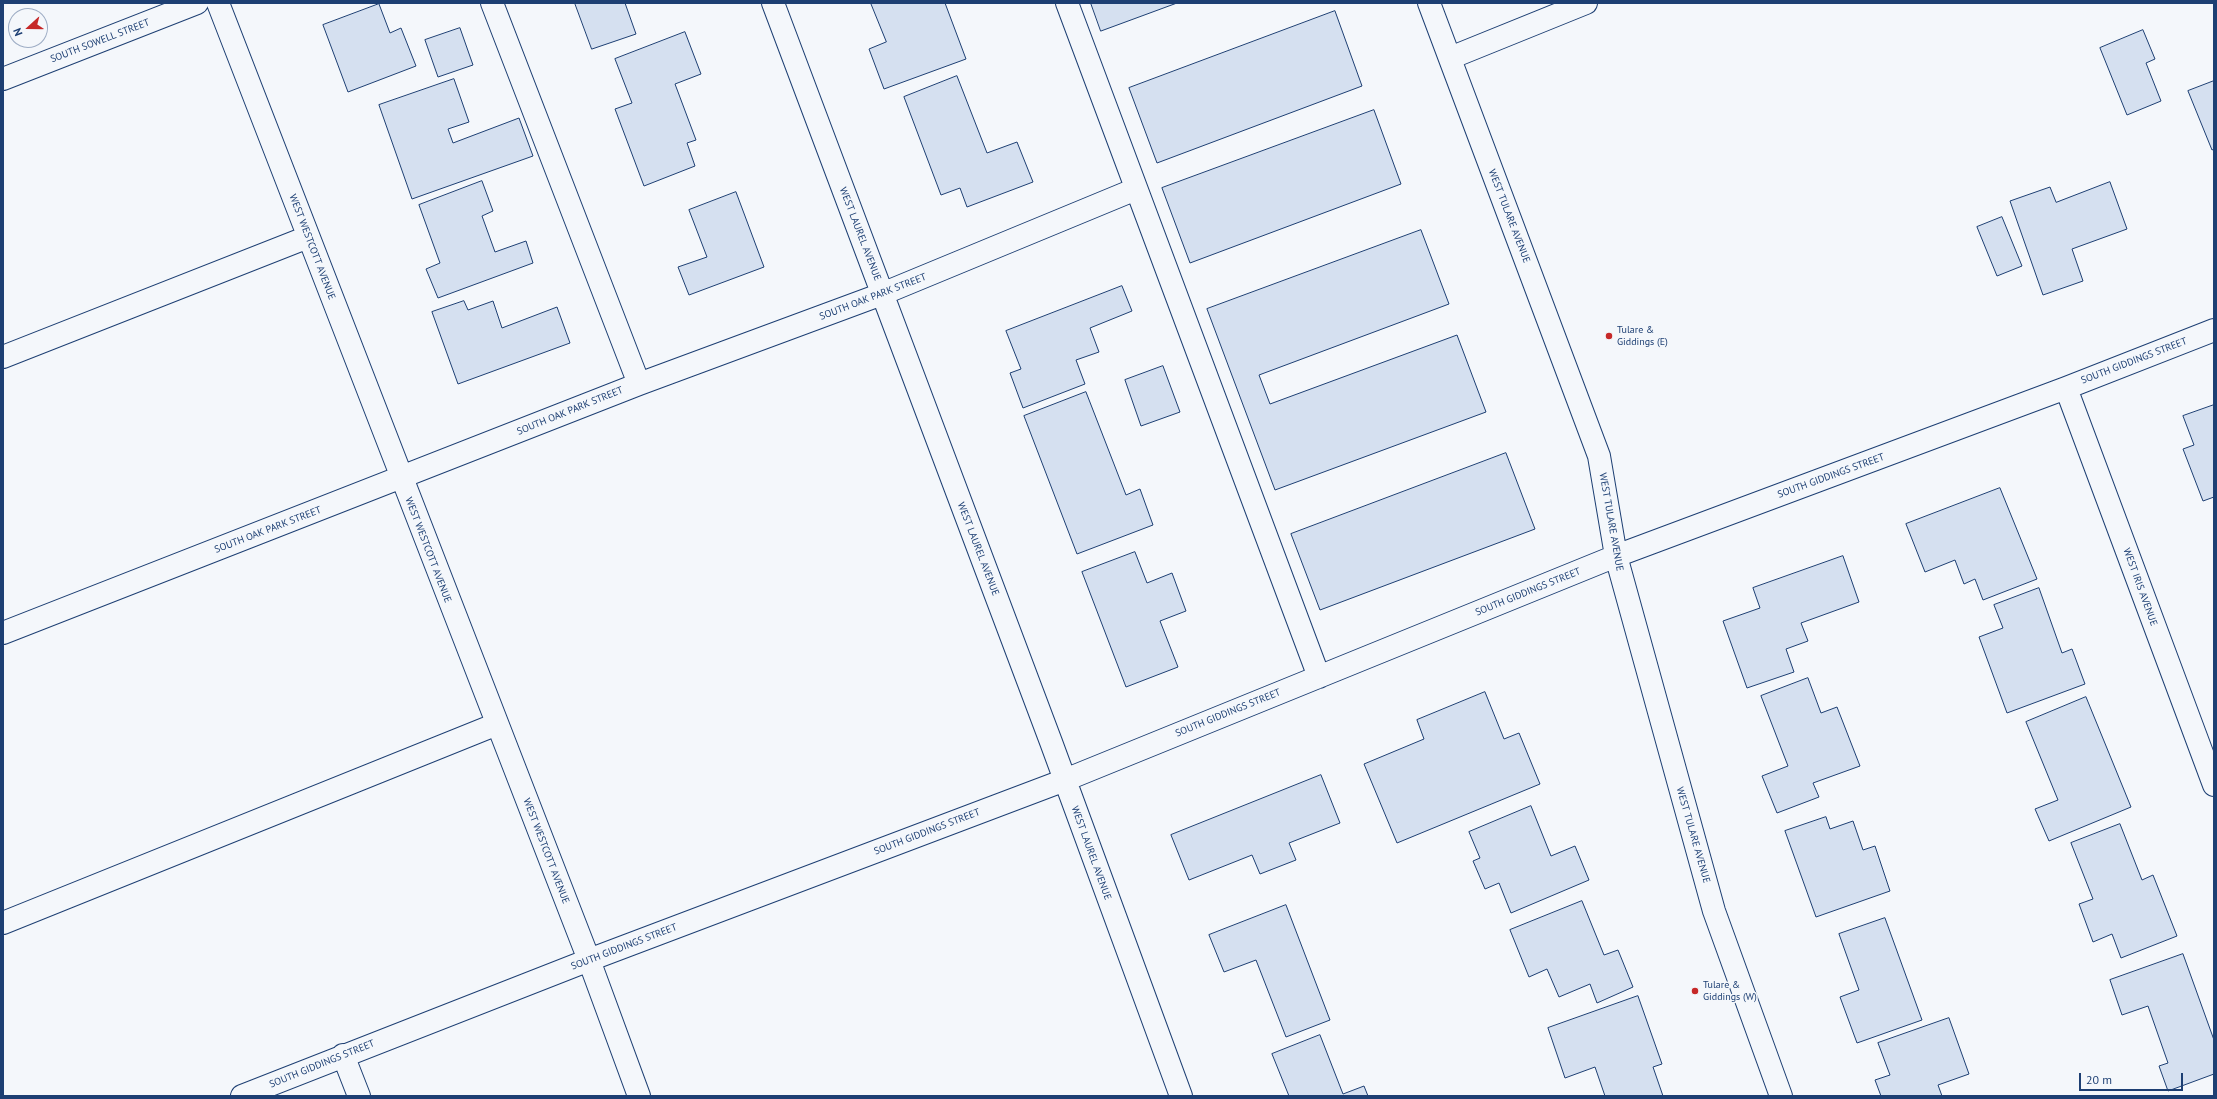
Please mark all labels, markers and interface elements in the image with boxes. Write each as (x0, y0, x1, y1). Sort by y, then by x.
north arrow (8, 8, 48, 48)
street label: SOUTH SOWELL STREET (49, 17, 151, 65)
text: N (10, 26, 26, 38)
street label: WEST TULARE AVENUE (1486, 167, 1532, 265)
street label: WEST LAUREL AVENUE (837, 186, 883, 282)
street label: WEST WESTCOTT AVENUE (286, 193, 338, 301)
street label: SOUTH OAK PARK STREET (818, 271, 928, 323)
place label: Tulare & Giddings (E) (1617, 324, 1668, 348)
marker: Tulare & Giddings (E) (1604, 331, 1614, 341)
street label: SOUTH GIDDINGS STREET (2079, 335, 2189, 387)
street label: SOUTH OAK PARK STREET (515, 384, 625, 438)
street label: SOUTH GIDDINGS STREET (1776, 451, 1886, 501)
street label: WEST TULARE AVENUE (1596, 472, 1626, 572)
street label: WEST WESTCOTT AVENUE (402, 496, 454, 604)
street label: WEST LAUREL AVENUE (955, 501, 1001, 597)
street label: SOUTH OAK PARK STREET (213, 504, 323, 556)
street label: WEST IRIS AVENUE (2120, 546, 2160, 628)
street label: SOUTH GIDDINGS STREET (1474, 565, 1582, 619)
street label: SOUTH GIDDINGS STREET (1174, 686, 1282, 740)
street label: WEST TULARE AVENUE (1674, 786, 1712, 884)
street label: WEST WESTCOTT AVENUE (520, 797, 572, 905)
street label: WEST LAUREL AVENUE (1068, 804, 1114, 902)
street label: SOUTH GIDDINGS STREET (872, 806, 982, 858)
street label: SOUTH GIDDINGS STREET (569, 921, 679, 973)
place label: Tulare & Giddings (W) (1703, 979, 1757, 1002)
marker: Tulare & Giddings (W) (1690, 986, 1700, 996)
street label: SOUTH GIDDINGS STREET (268, 1037, 376, 1091)
scale bar (2081, 1065, 2185, 1091)
text: 20 m (2086, 1072, 2112, 1087)

